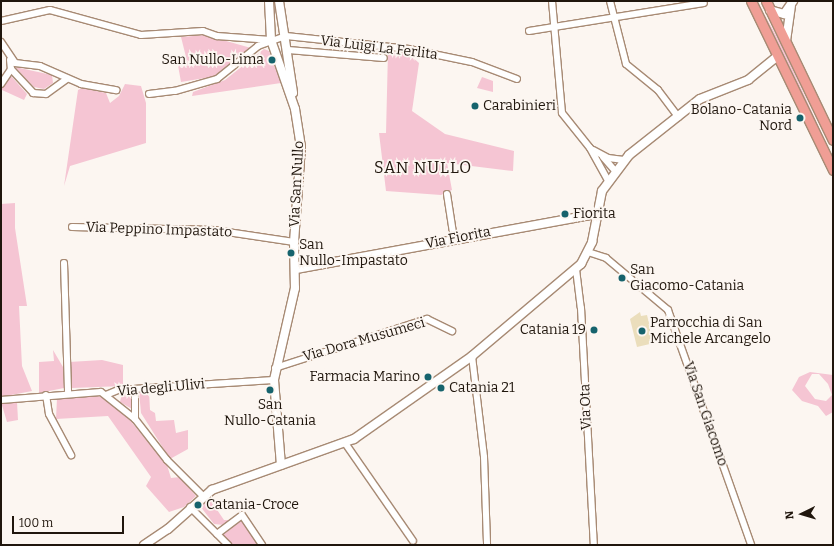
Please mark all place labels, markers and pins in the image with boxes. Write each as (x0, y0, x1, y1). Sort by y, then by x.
place label: San Nullo-Lima (162, 52, 264, 68)
marker: San Nullo-Lima (267, 55, 277, 65)
place label: Carabinieri (483, 98, 556, 114)
marker: Carabinieri (470, 101, 480, 111)
place label: Bolano-Catania Nord (691, 102, 792, 134)
marker: Bolano-Catania Nord (795, 113, 805, 123)
place label: Fiorita (573, 206, 616, 222)
marker: Fiorita (560, 209, 570, 219)
place label: San Nullo-Impastato (299, 237, 408, 270)
marker: San Nullo-Impastato (286, 248, 296, 258)
place label: San Giacomo-Catania (630, 262, 744, 294)
marker: San Giacomo-Catania (617, 273, 627, 283)
place label: Parrocchia di San Michele Arcangelo (650, 315, 771, 348)
place label: Catania 19 (520, 322, 586, 338)
marker: Catania 19 (589, 325, 599, 335)
marker: Parrocchia di San Michele Arcangelo (637, 326, 647, 336)
place label: Farmacia Marino (309, 369, 420, 385)
marker: Farmacia Marino (423, 372, 433, 382)
place label: Catania 21 (449, 380, 515, 396)
marker: Catania 21 (436, 383, 446, 393)
marker: San Nullo-Catania (265, 385, 275, 395)
place label: San Nullo-Catania (224, 397, 316, 430)
place label: Catania-Croce (206, 497, 299, 513)
marker: Catania-Croce (193, 500, 203, 510)

